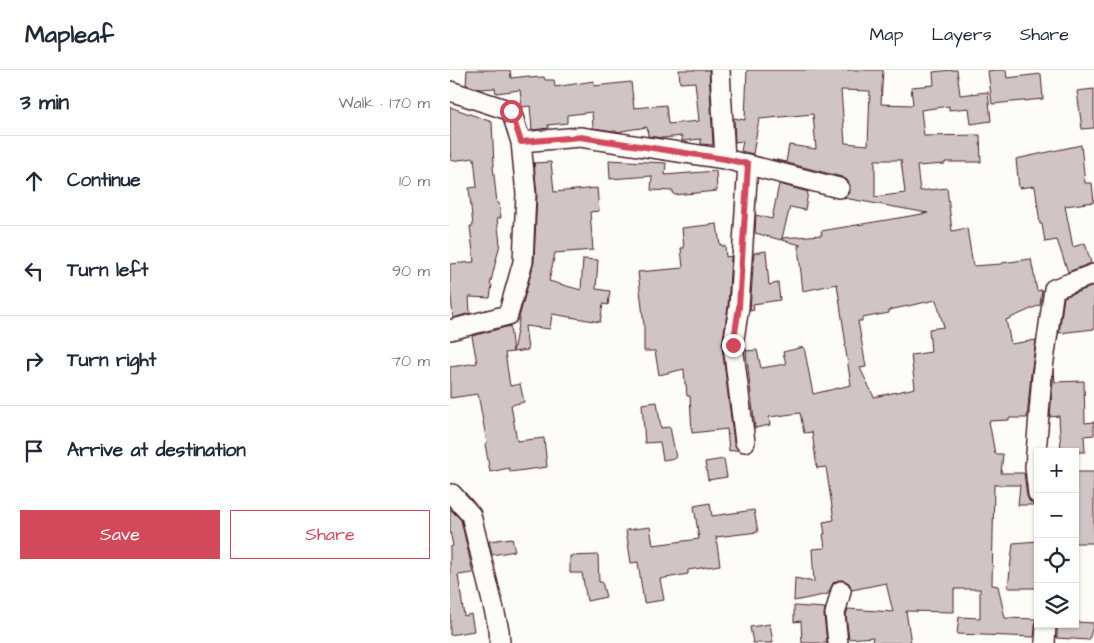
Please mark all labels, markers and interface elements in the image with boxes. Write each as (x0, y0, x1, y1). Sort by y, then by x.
text: Mapleaf (25, 18, 114, 52)
text: Map (869, 22, 903, 47)
text: Layers (931, 22, 992, 47)
text: Share (1020, 22, 1069, 47)
text: 3 min (20, 88, 69, 117)
text: Walk · 170 m (339, 92, 430, 114)
route start (500, 100, 523, 123)
icon: ahead (20, 167, 48, 195)
text: Continue (67, 167, 141, 194)
text: 10 m (399, 170, 430, 192)
icon: left (20, 257, 48, 285)
text: Turn left (67, 257, 148, 284)
text: 90 m (392, 260, 430, 282)
route end (722, 334, 745, 357)
icon: right (20, 347, 48, 375)
text: Turn right (67, 347, 156, 374)
text: 70 m (391, 350, 430, 372)
icon: arrive (20, 437, 48, 465)
text: Arrive at destination (67, 437, 246, 464)
map controls (1034, 448, 1079, 628)
button: + (1034, 448, 1079, 493)
button: − (1034, 493, 1079, 538)
button: Save (20, 510, 220, 559)
button: Share (230, 510, 430, 559)
button: locate (1034, 538, 1079, 583)
button: layers (1034, 583, 1079, 628)

